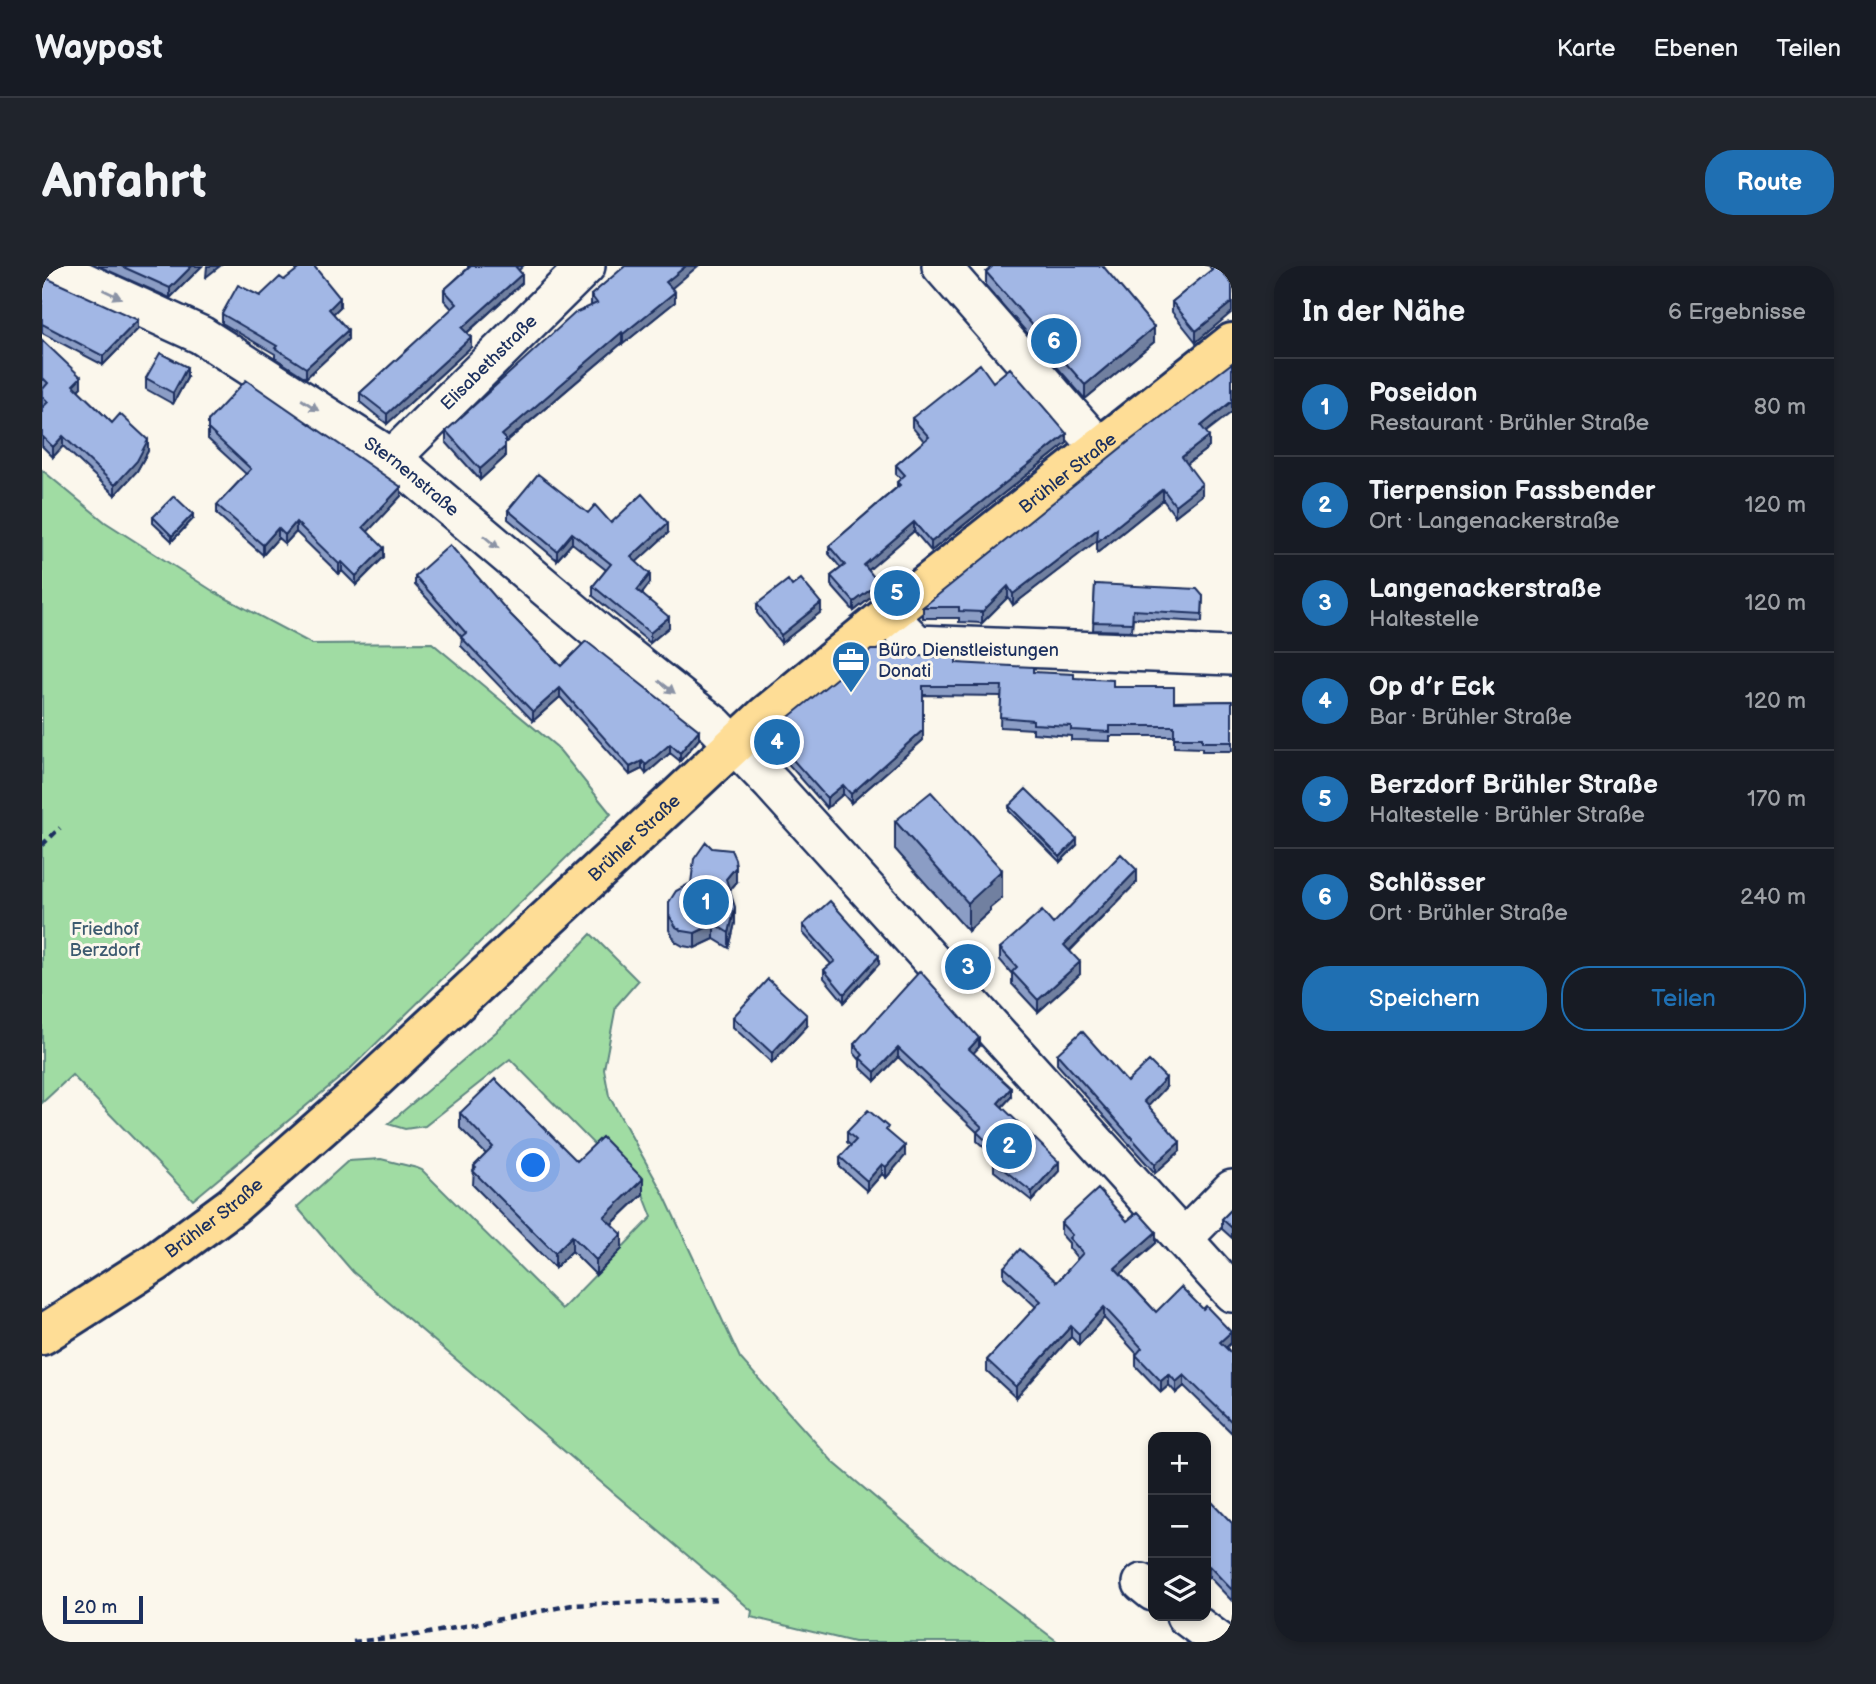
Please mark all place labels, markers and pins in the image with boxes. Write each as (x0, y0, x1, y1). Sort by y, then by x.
pin: 6 (1031, 315, 1077, 367)
pin: 5 (874, 567, 920, 619)
office icon: Büro Dienstleistungen Donati (830, 639, 872, 694)
place label: Büro Dienstleistungen Donati (878, 640, 1059, 682)
pin: 4 (754, 716, 800, 768)
pin: 1 (683, 876, 729, 928)
pin: 3 (945, 941, 991, 993)
pin: 2 (986, 1120, 1032, 1172)

